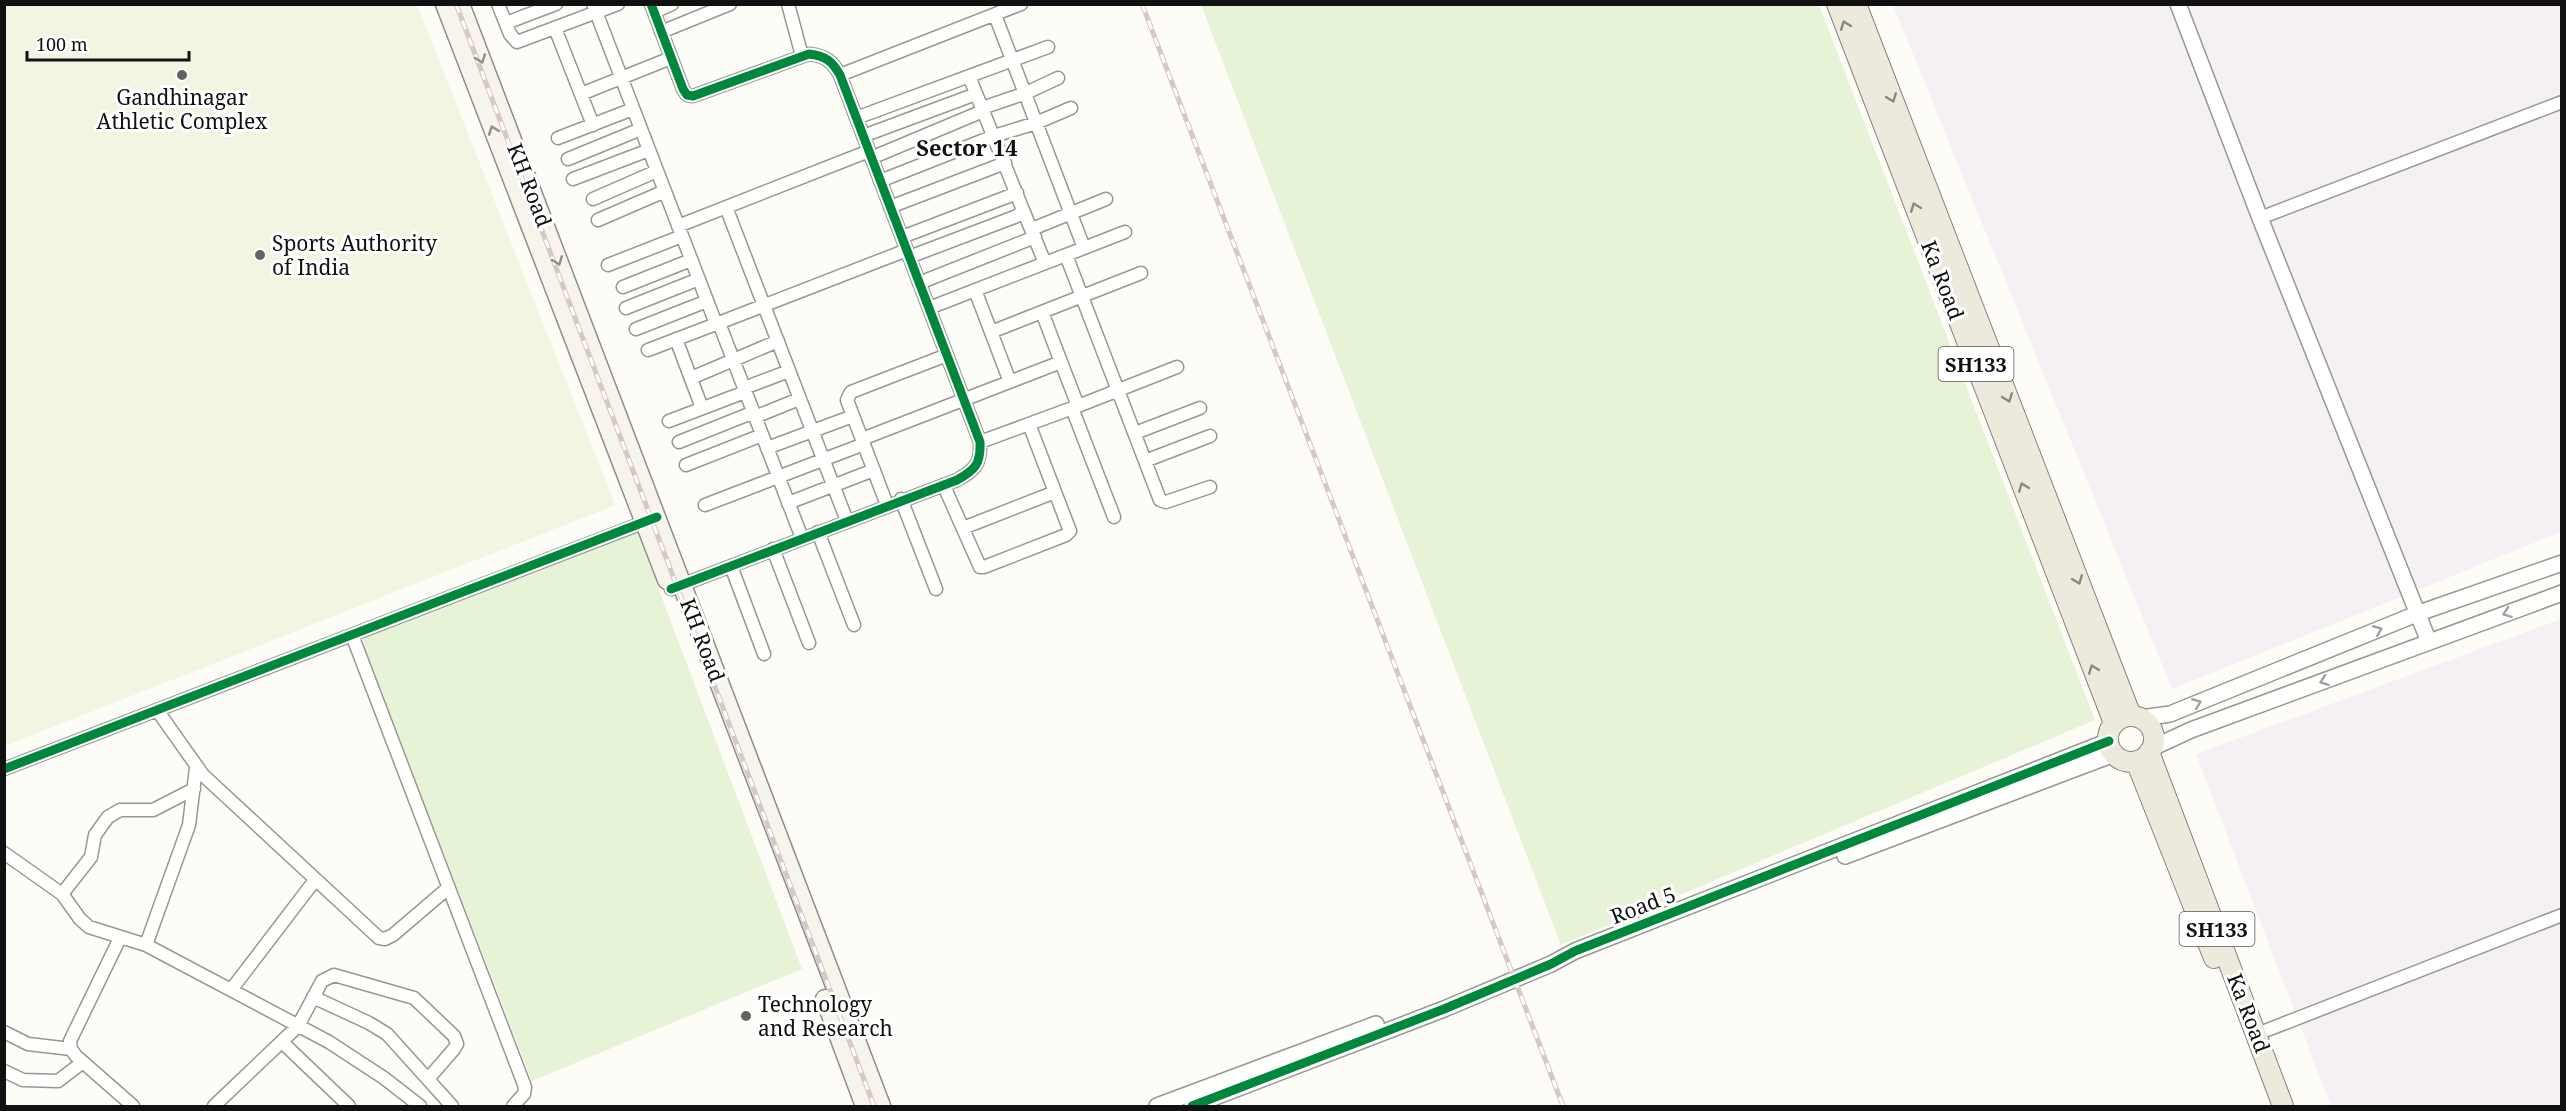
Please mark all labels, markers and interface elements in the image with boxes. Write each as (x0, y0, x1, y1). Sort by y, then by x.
one-way arrow (1840, 20, 1852, 31)
scale bar (27, 24, 189, 62)
text: 100 m (36, 32, 88, 56)
one-way arrow (474, 53, 487, 64)
marker: Gandhinagar Athletic Complex (175, 68, 189, 82)
place label: Gandhinagar Athletic Complex (97, 83, 268, 135)
one-way arrow (1885, 92, 1898, 103)
one-way arrow (488, 125, 500, 136)
district label: Sector 14 (916, 132, 1018, 162)
street label: KH Road (501, 139, 559, 231)
one-way arrow (1910, 202, 1922, 213)
place label: Sports Authority of India (272, 229, 437, 281)
street label: Ka Road (1915, 236, 1971, 324)
marker: Sports Authority of India (253, 248, 267, 262)
one-way arrow (551, 255, 564, 266)
road number: SH133 (1938, 347, 2014, 381)
one-way arrow (2001, 391, 2013, 402)
one-way arrow (2018, 482, 2030, 493)
one-way arrow (2071, 574, 2084, 584)
street label: KH Road (674, 594, 732, 686)
one-way arrow (2502, 606, 2512, 619)
one-way arrow (2372, 625, 2383, 637)
one-way arrow (2088, 664, 2100, 675)
one-way arrow (2319, 674, 2330, 686)
one-way arrow (2191, 698, 2202, 710)
street label: Road 5 (1606, 880, 1680, 930)
road number: SH133 (2180, 912, 2254, 946)
street label: Ka Road (2221, 969, 2277, 1057)
place label: Technology and Research (758, 990, 893, 1042)
marker: Technology and Research (739, 1009, 753, 1023)

